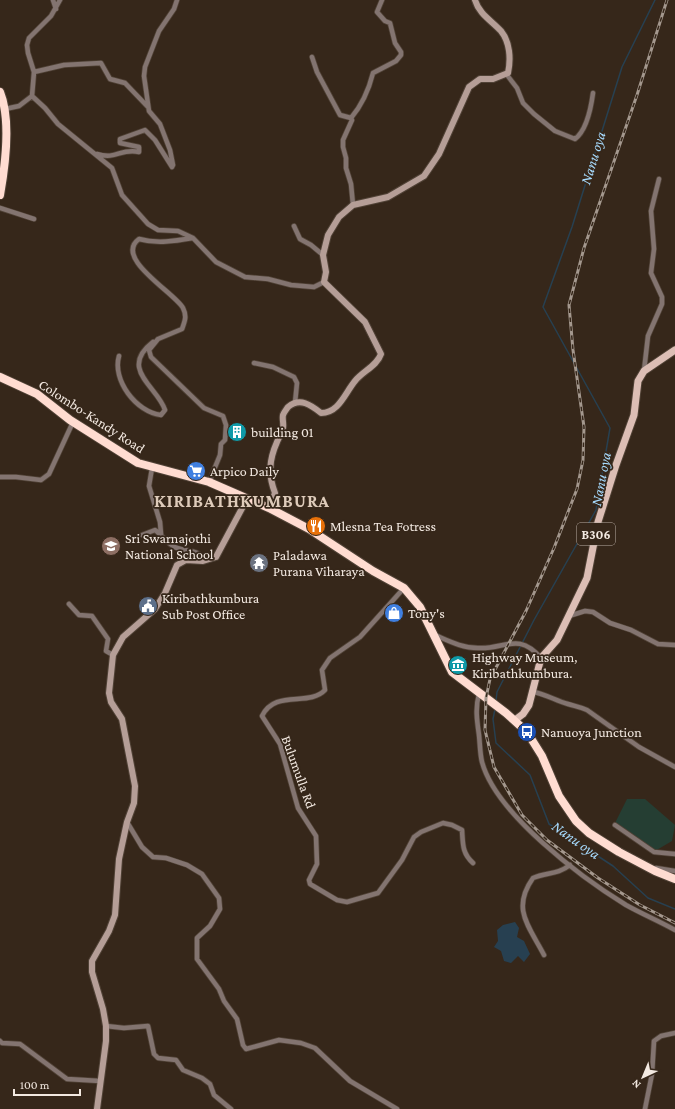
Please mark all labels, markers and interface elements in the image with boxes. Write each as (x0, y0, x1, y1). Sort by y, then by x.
water label: Nanu oya (577, 130, 610, 187)
street label: Colombo-Kandy Road (36, 376, 149, 457)
building icon: building 01 (226, 421, 248, 443)
place label: building 01 (251, 424, 314, 440)
water label: Nanu oya (588, 451, 615, 507)
supermarket icon: Arpico Daily (185, 460, 207, 482)
place label: Arpico Daily (210, 463, 279, 479)
district label: KIRIBATHKUMBURA (154, 491, 330, 511)
restaurant icon: Mlesna Tea Fotress (305, 515, 327, 537)
place label: Mlesna Tea Fotress (330, 518, 436, 534)
road number: B306 (577, 523, 615, 545)
place label: Sri Swarnajothi National School (125, 530, 214, 562)
school or university icon: Sri Swarnajothi National School (100, 535, 122, 557)
place label: Paladawa Purana Viharaya (273, 547, 365, 579)
temple icon: Paladawa Purana Viharaya (248, 552, 270, 574)
place label: Kiribathkumbura Sub Post Office (162, 590, 260, 622)
public building icon: Kiribathkumbura Sub Post Office (137, 595, 159, 617)
shop icon: Tony's (383, 602, 405, 624)
place label: Tony's (408, 605, 445, 621)
place label: Highway Museum, Kiribathkumbura. (472, 649, 577, 681)
museum icon: Highway Museum, Kiribathkumbura. (447, 654, 469, 676)
bus stop icon: Nanuoya Junction (516, 721, 538, 743)
place label: Nanuoya Junction (541, 724, 642, 740)
street label: Bulumulla Rd (278, 733, 320, 811)
water label: Nanu oya (549, 818, 603, 863)
north arrow (623, 1057, 663, 1097)
scale bar (14, 1071, 80, 1097)
text: N (629, 1077, 643, 1091)
text: 100 m (20, 1078, 50, 1092)

